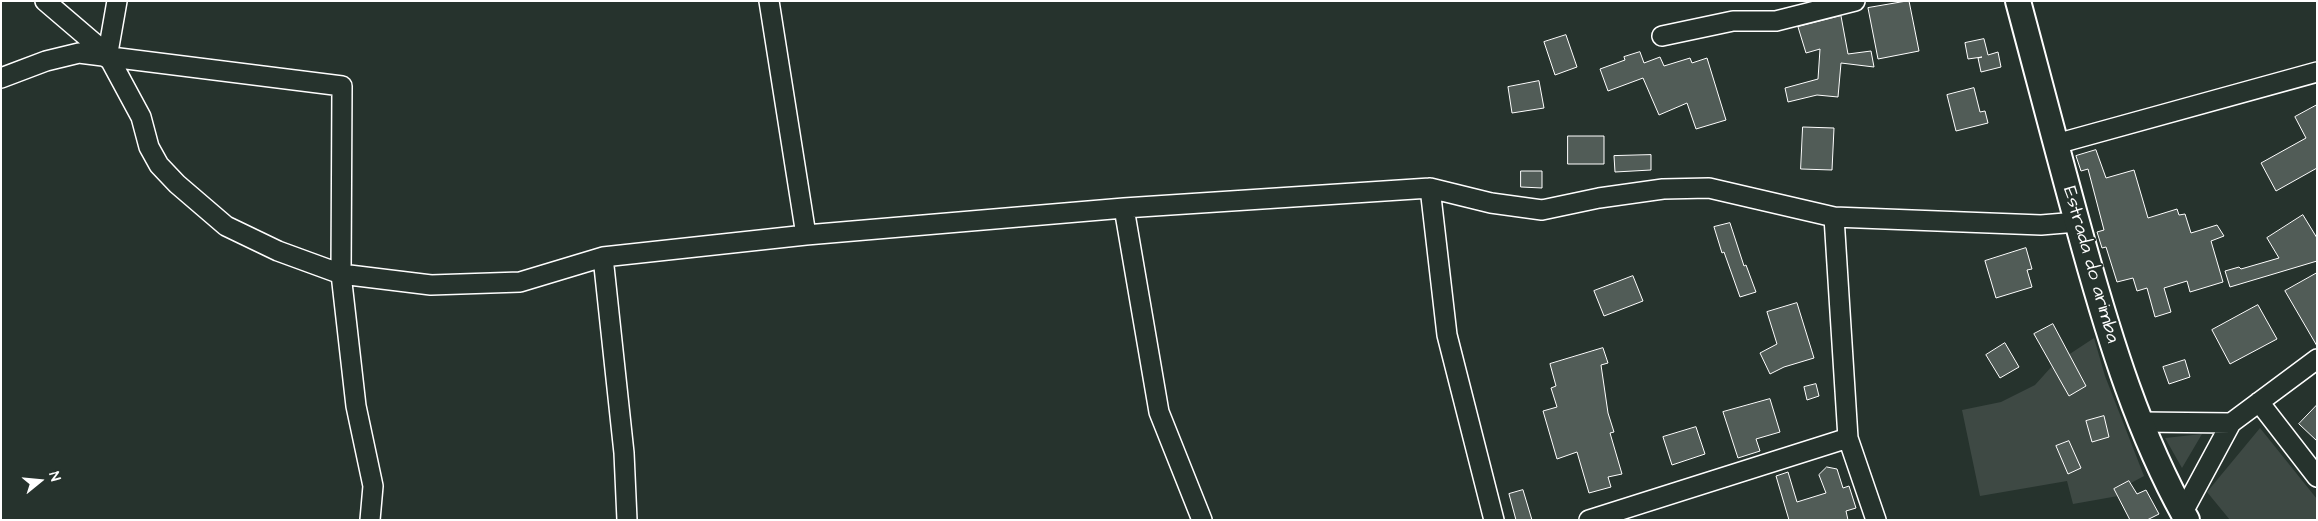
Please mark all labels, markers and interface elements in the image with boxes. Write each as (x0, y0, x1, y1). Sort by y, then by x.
street label: Estrada do arimba (2057, 184, 2123, 346)
north arrow (15, 456, 65, 506)
text: N (43, 469, 65, 484)

